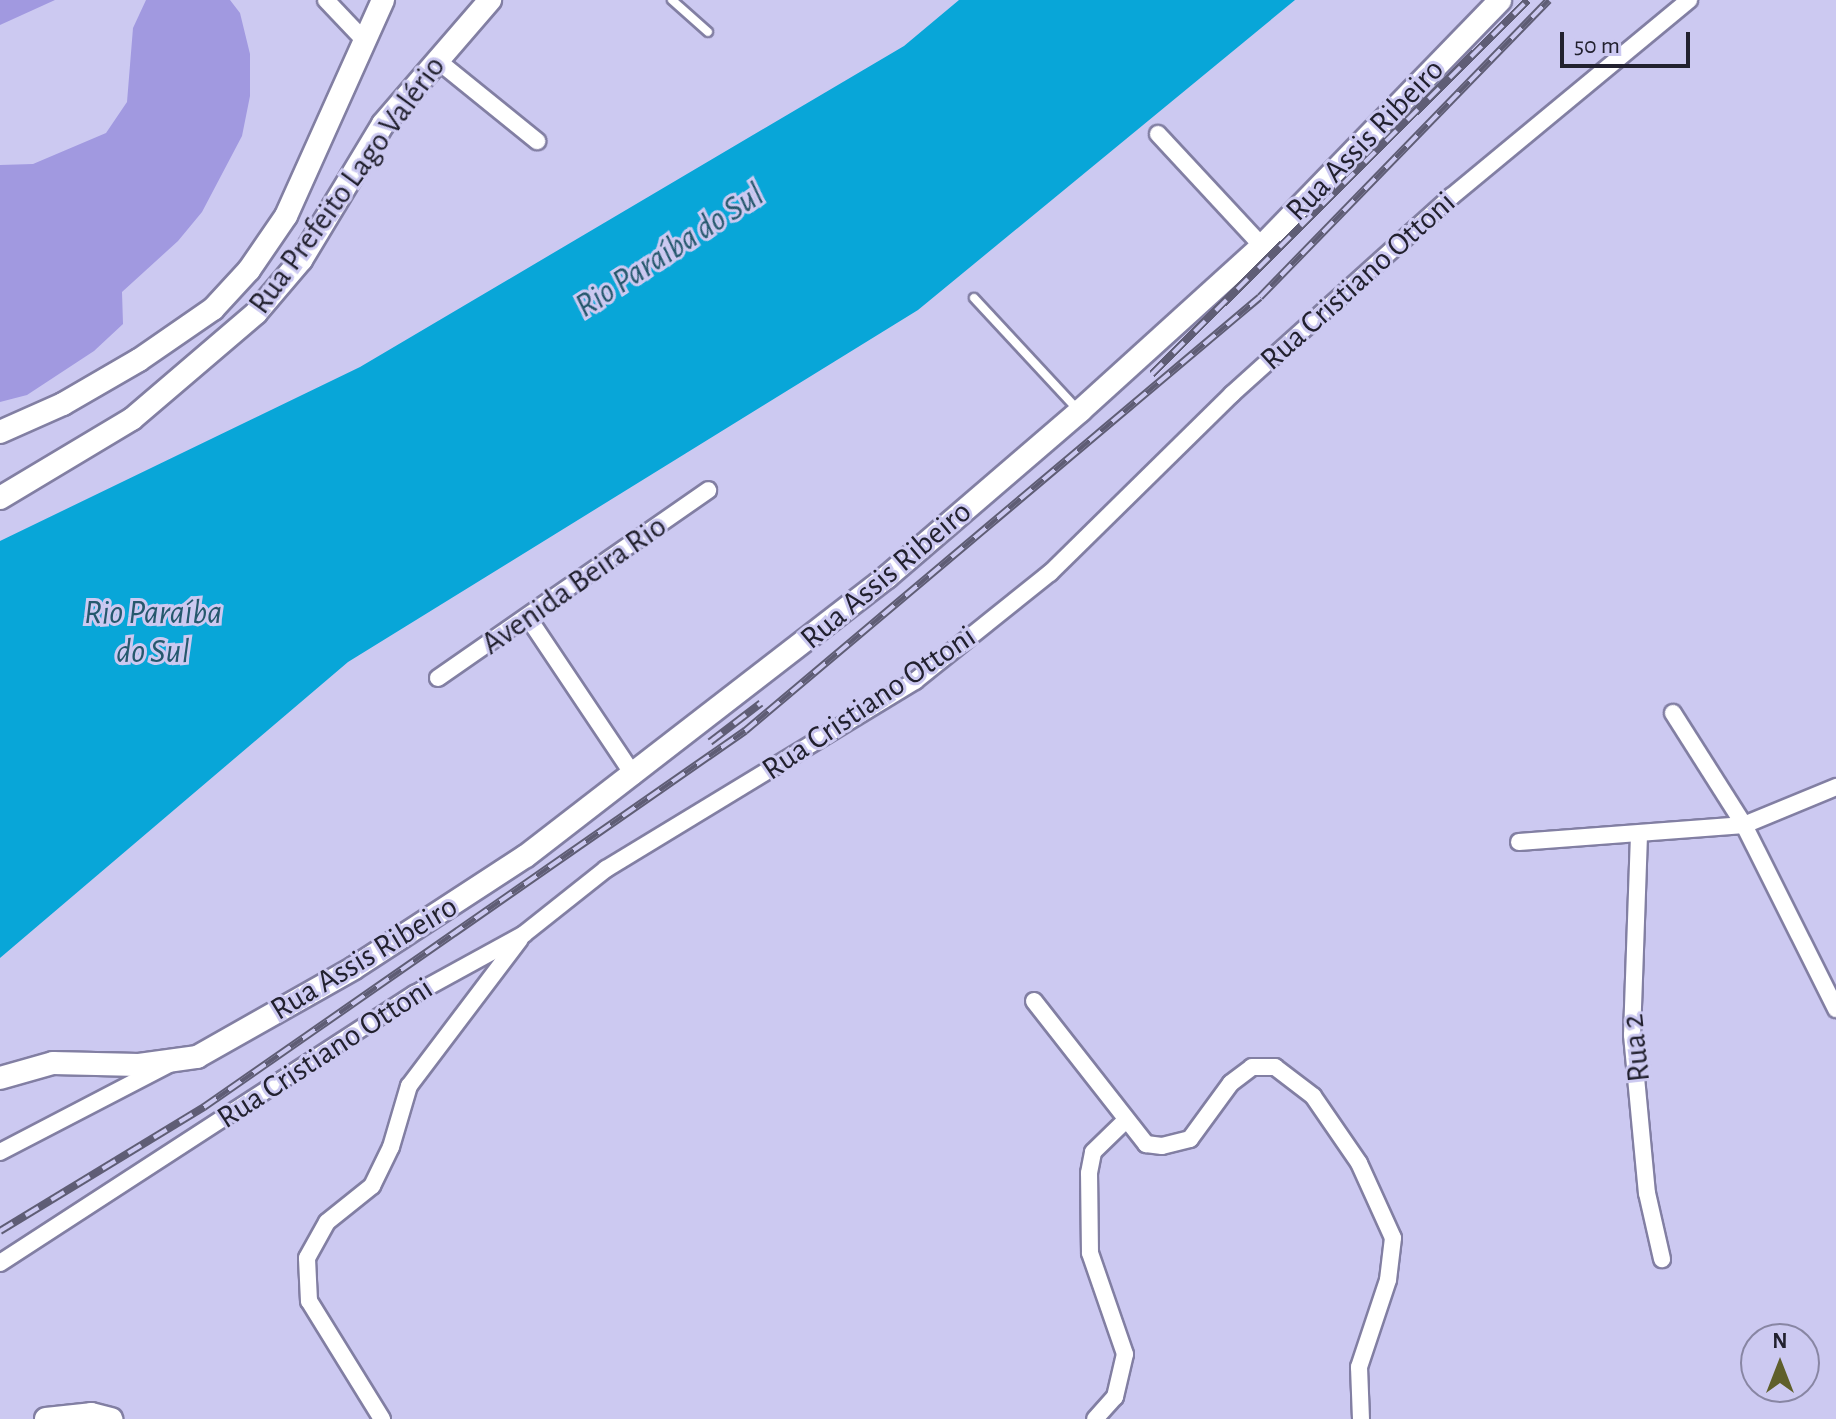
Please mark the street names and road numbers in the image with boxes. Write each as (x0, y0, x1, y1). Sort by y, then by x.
street label: Rua Prefeito Lago Valério (241, 49, 453, 321)
street label: Rua Assis Ribeiro (1278, 51, 1452, 229)
street label: Rua Cristiano Ottoni (1253, 183, 1463, 379)
street label: Rua Assis Ribeiro (793, 492, 979, 658)
street label: Avenida Beira Rio (474, 507, 674, 663)
street label: Rua Cristiano Ottoni (755, 617, 983, 789)
street label: Rua Assis Ribeiro (264, 887, 464, 1029)
street label: Rua Cristiano Ottoni (210, 969, 440, 1137)
street label: Rua 2 (1613, 1012, 1659, 1084)

